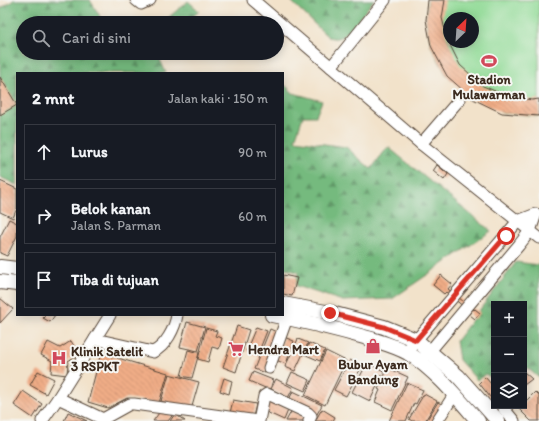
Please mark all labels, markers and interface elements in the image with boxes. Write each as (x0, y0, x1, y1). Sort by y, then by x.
north arrow (443, 12, 479, 48)
search box (16, 16, 284, 60)
icon: search (30, 27, 52, 49)
text: Cari di sini (62, 29, 131, 47)
sports icon: Stadion Mulawarman (480, 52, 498, 70)
place label: Stadion Mulawarman (453, 72, 527, 102)
text: 2 mnt (32, 88, 75, 108)
text: Jalan kaki · 150 m (168, 91, 268, 106)
icon: ahead (33, 141, 55, 163)
text: Lurus (71, 143, 108, 161)
text: 90 m (238, 145, 267, 160)
text: Belok kanan (71, 200, 151, 218)
icon: right (33, 205, 55, 227)
text: 60 m (238, 209, 267, 224)
text: Jalan S. Parman (71, 218, 161, 233)
route start (497, 227, 515, 245)
icon: arrive (33, 269, 55, 291)
text: Tiba di tujuan (71, 271, 159, 289)
map controls (491, 301, 527, 409)
button: + (491, 301, 527, 337)
route end (321, 304, 339, 322)
shop icon: Bubur Ayam Bandung (364, 337, 382, 355)
button: − (491, 337, 527, 373)
supermarket icon: Hendra Mart (227, 340, 245, 358)
place label: Hendra Mart (248, 342, 319, 357)
place label: Klinik Satelit 3 RSPKT (71, 344, 143, 374)
hospital icon: Klinik Satelit 3 RSPKT (50, 349, 68, 367)
place label: Bubur Ayam Bandung (338, 357, 408, 388)
button: layers (491, 373, 527, 409)

